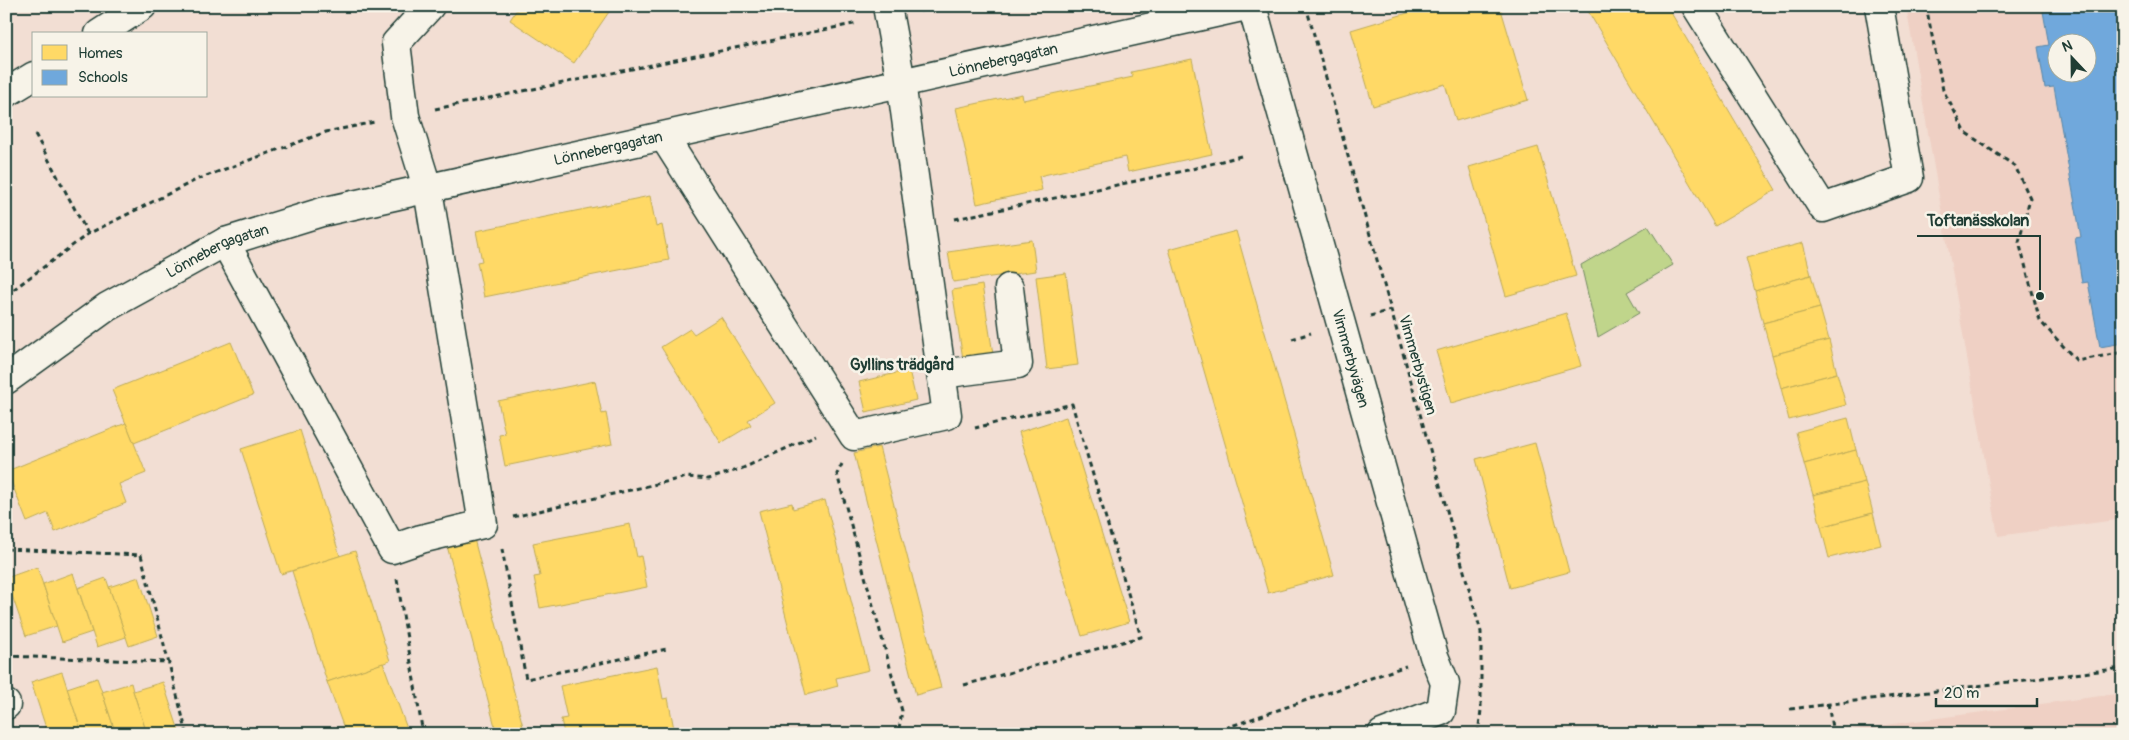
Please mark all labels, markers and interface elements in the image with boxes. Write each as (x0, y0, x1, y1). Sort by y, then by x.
legend (32, 32, 208, 98)
north arrow (2046, 32, 2096, 82)
text: N (2060, 37, 2075, 56)
street label: Lönnebergagatan (947, 39, 1060, 82)
text: Homes (78, 44, 123, 63)
text: Schools (78, 68, 128, 87)
street label: Lönnebergagatan (552, 127, 664, 170)
callout: Toftanässkolan (1917, 205, 2040, 236)
text: Toftanässkolan (1926, 211, 2029, 231)
street label: Lönnebergagatan (163, 220, 271, 283)
street label: Vimmerbyvägen (1327, 307, 1373, 410)
street label: Vimmerbystigen (1394, 313, 1441, 417)
district label: Gyllins trädgård (850, 355, 954, 375)
scale bar (1936, 675, 2038, 707)
text: 20 m (1944, 684, 1979, 703)

